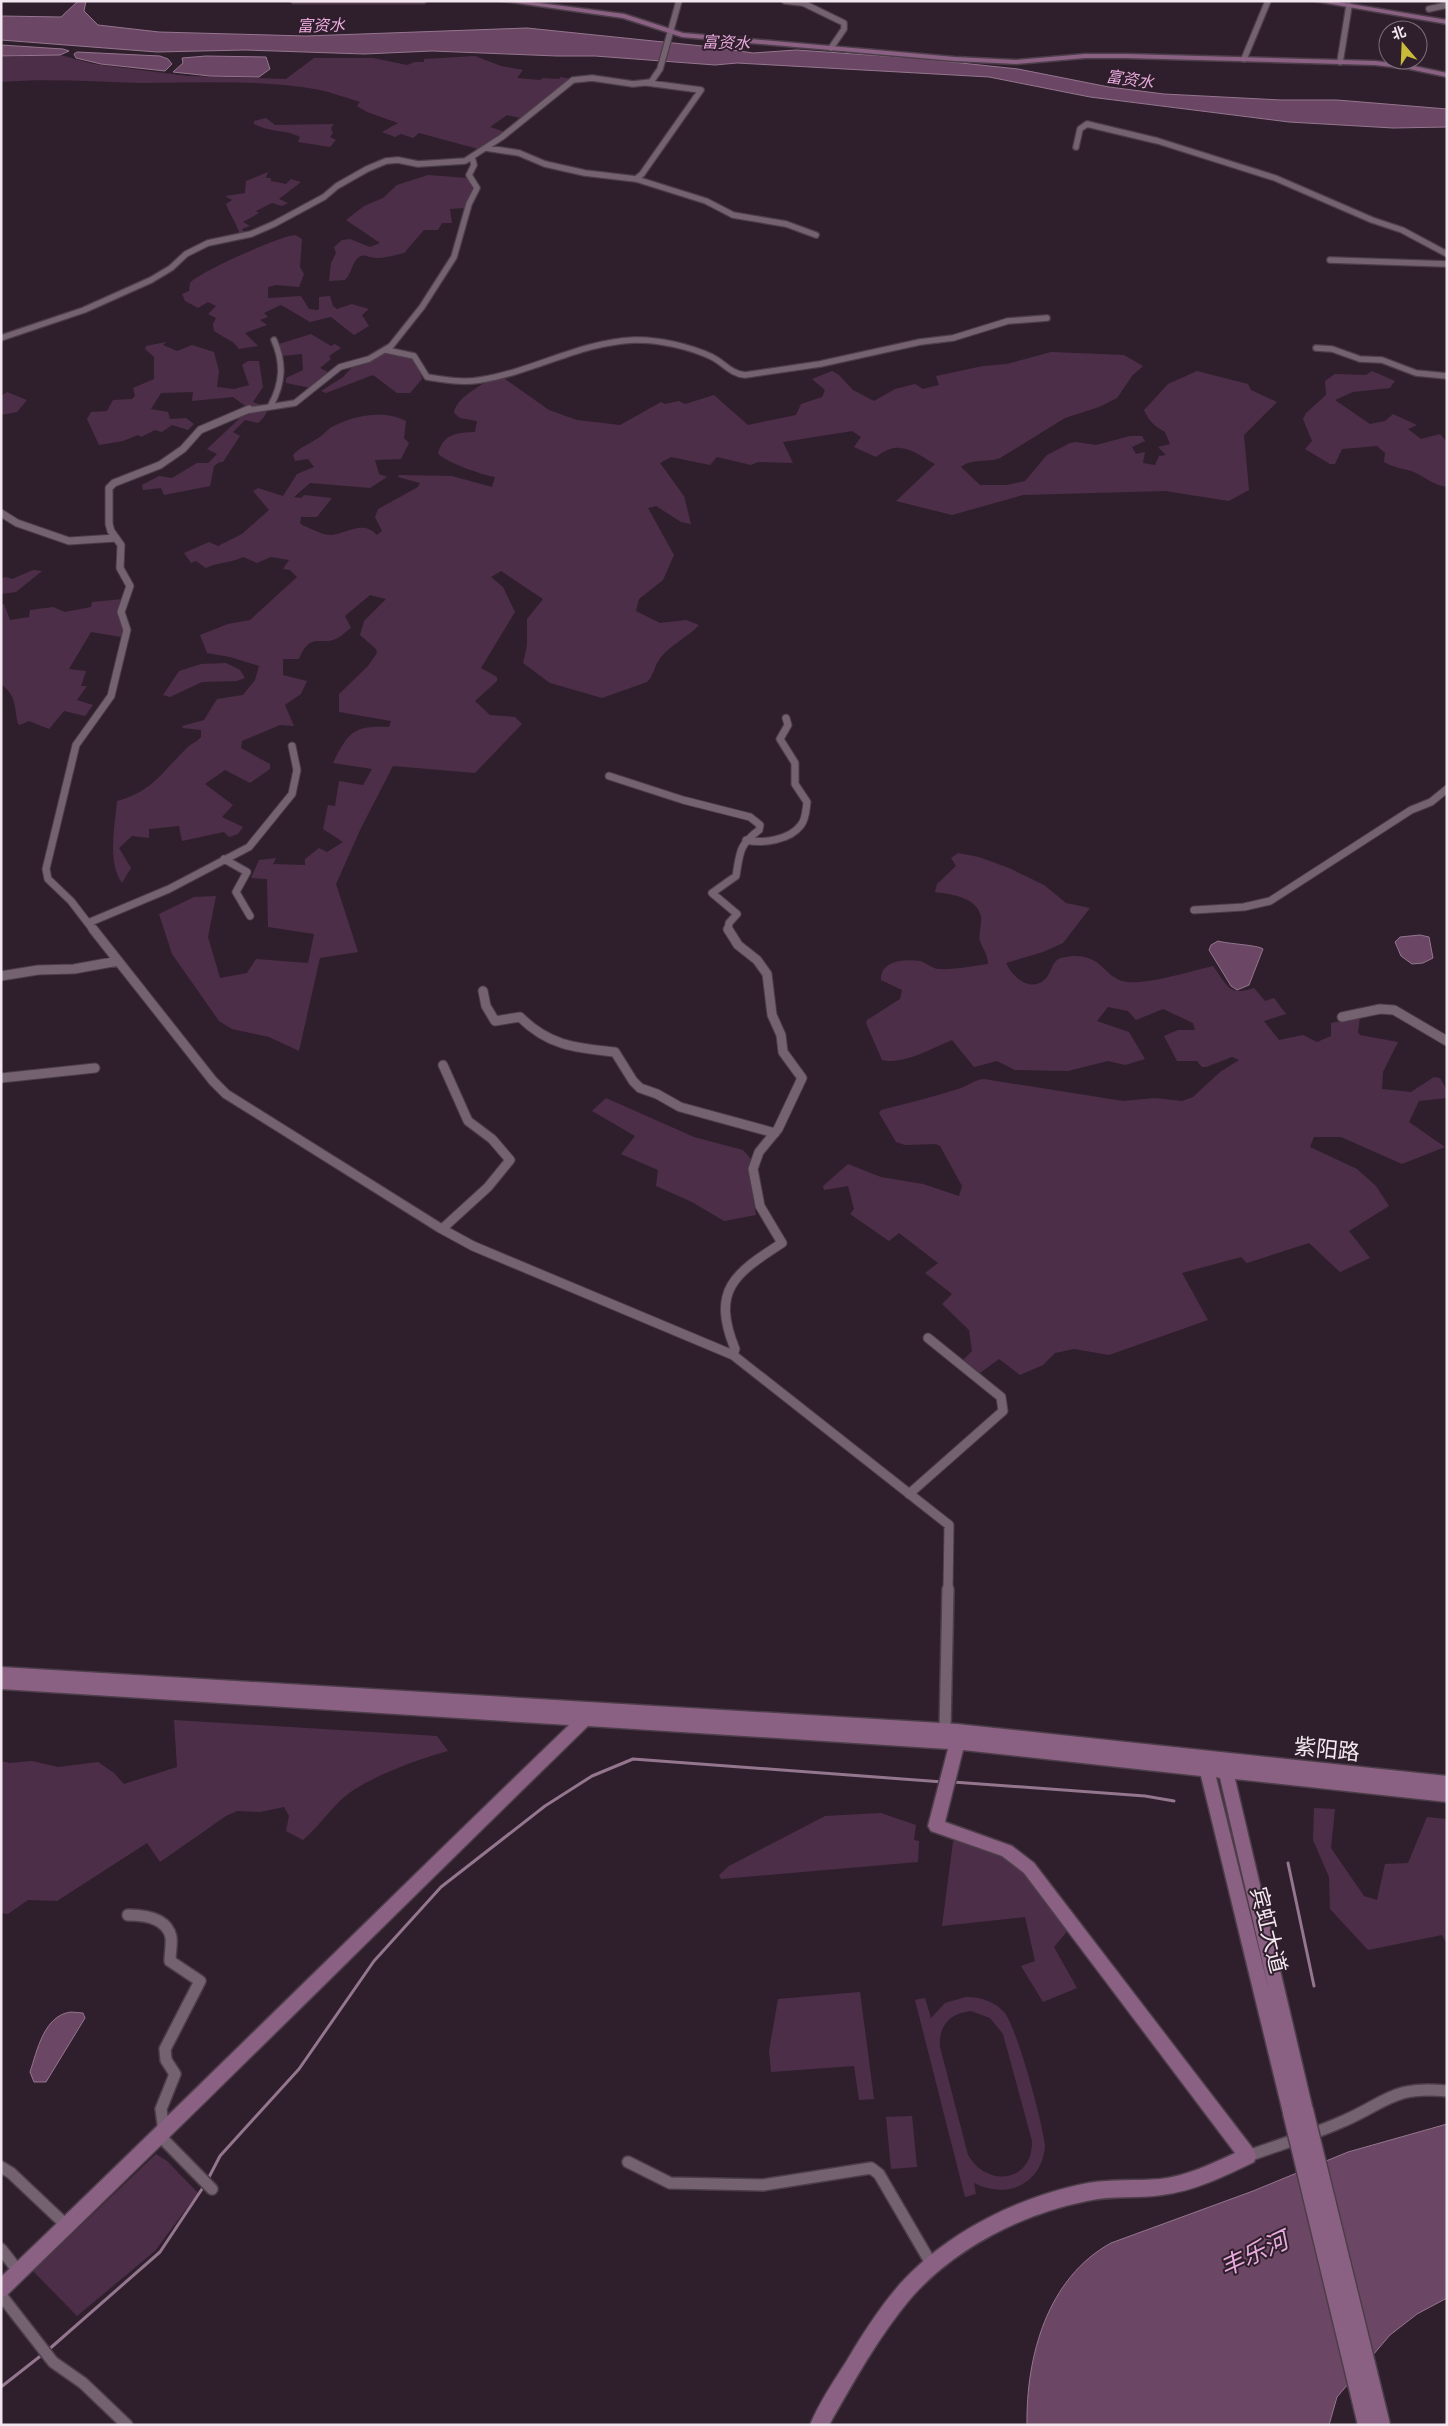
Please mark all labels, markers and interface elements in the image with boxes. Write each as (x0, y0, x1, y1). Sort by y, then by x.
water label: 富资水 (297, 15, 346, 34)
north arrow (1378, 20, 1428, 70)
text: 北 (1389, 22, 1408, 43)
water label: 富资水 (702, 31, 751, 52)
water label: 富资水 (1105, 66, 1156, 91)
street label: 紫阳路 (1293, 1732, 1361, 1764)
street label: 宾虹大道 (1247, 1884, 1293, 1976)
water label: 丰乐河 (1215, 2223, 1296, 2281)

